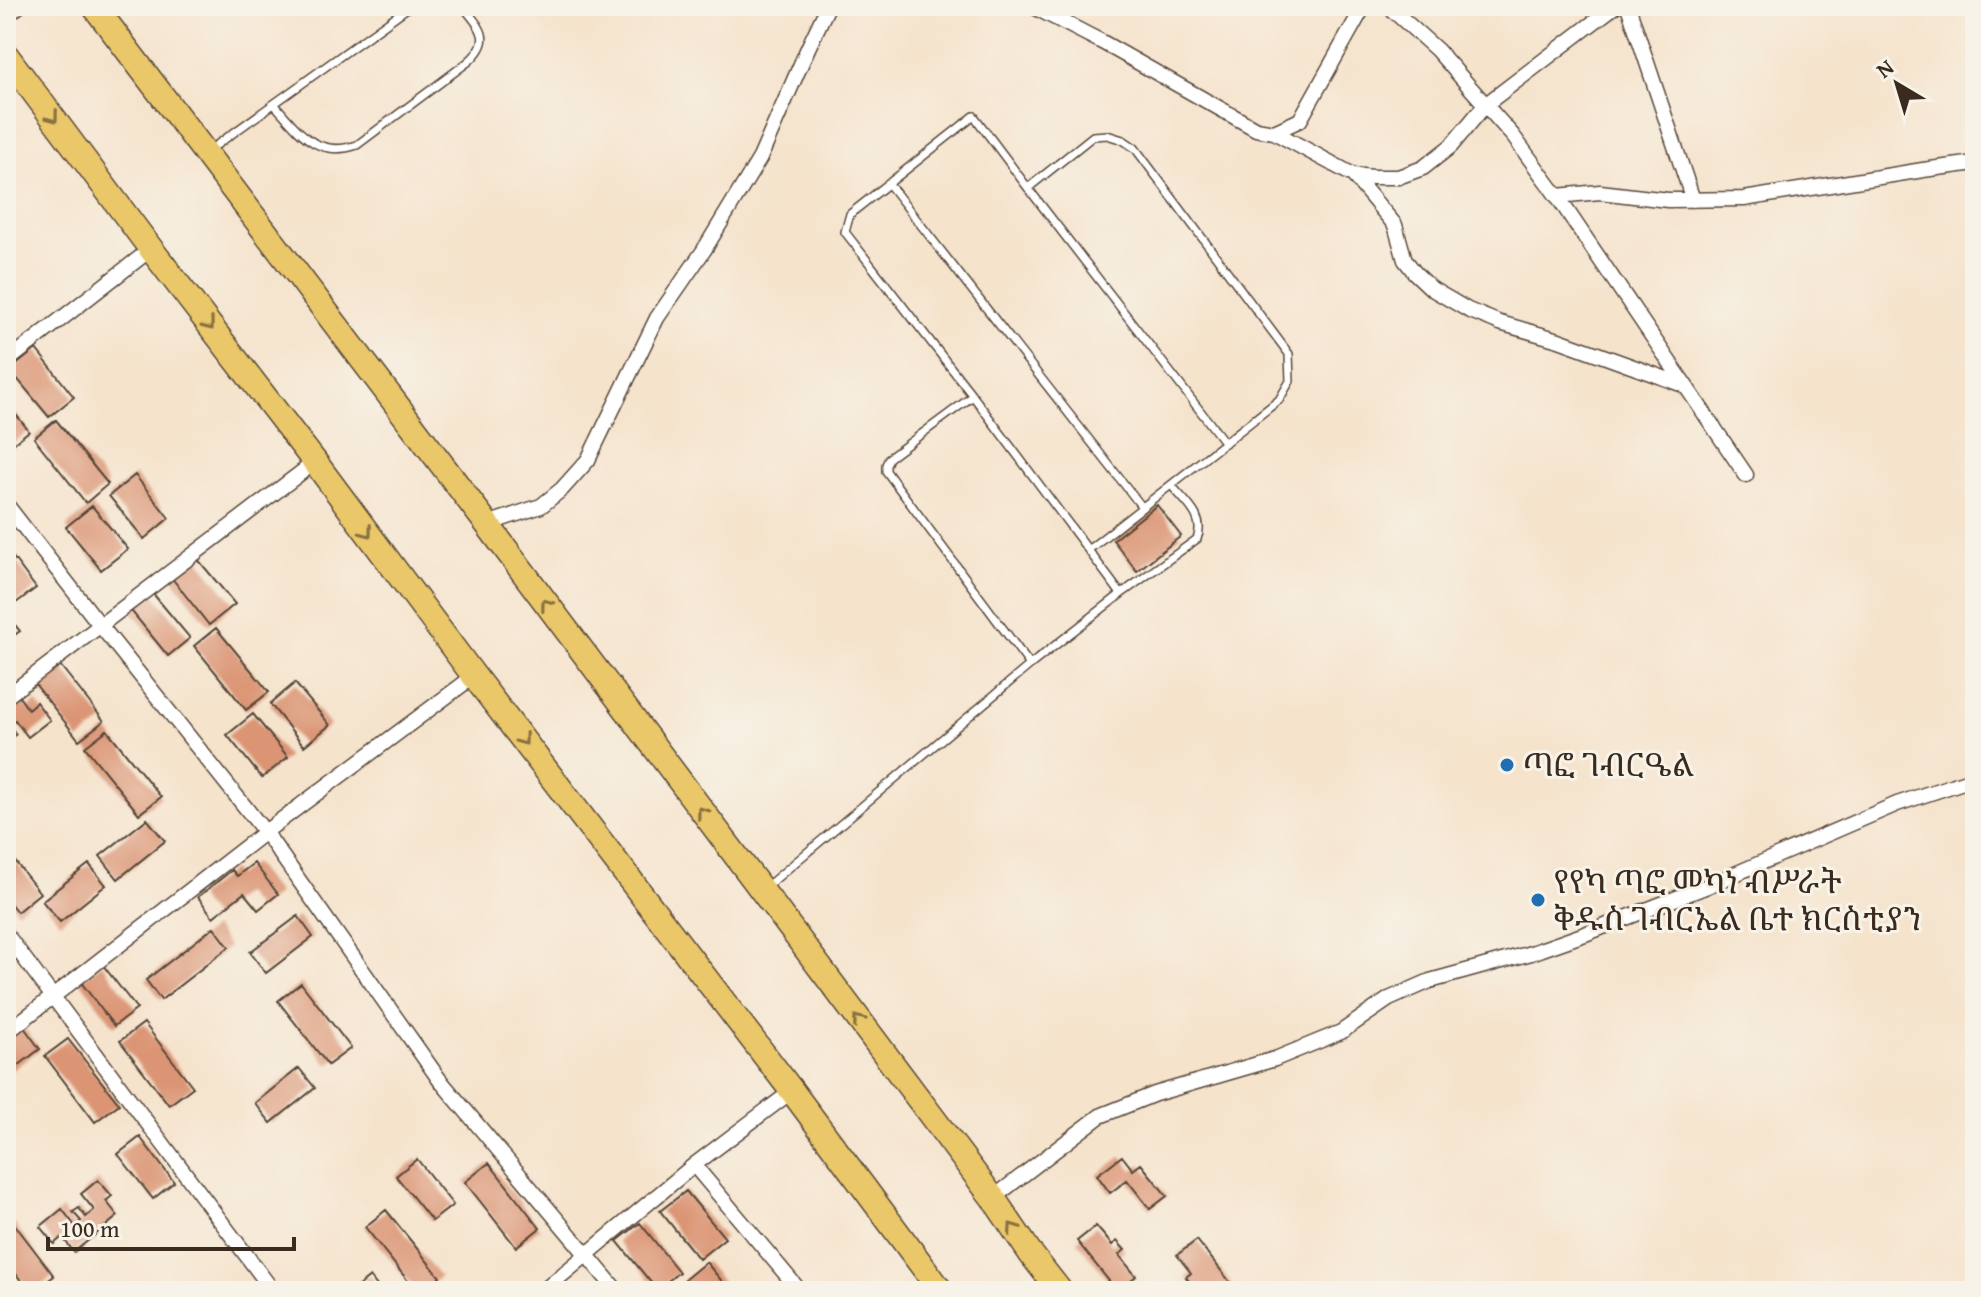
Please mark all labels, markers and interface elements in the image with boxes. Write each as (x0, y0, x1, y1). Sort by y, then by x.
north arrow (1857, 44, 1937, 124)
text: N (1869, 51, 1901, 85)
one-way arrow (43, 109, 57, 123)
one-way arrow (200, 316, 214, 331)
one-way arrow (357, 523, 372, 537)
one-way arrow (541, 598, 556, 613)
one-way arrow (513, 731, 527, 745)
place label: ጣፎ ገብርዔል (1523, 741, 1694, 788)
marker: ጣፎ ገብርዔል (1498, 756, 1516, 774)
one-way arrow (698, 806, 712, 821)
place label: የየካ ጣፎ መካነ ብሥራት ቅዱስ ገብርኤል ቤተ ክርስቲያን (1554, 858, 1921, 942)
marker: የየካ ጣፎ መካነ ብሥራት ቅዱስ ገብርኤል ቤተ ክርስቲያን (1529, 891, 1547, 909)
one-way arrow (853, 1014, 868, 1029)
scale bar (48, 1201, 294, 1251)
text: 100 m (60, 1211, 120, 1246)
one-way arrow (1008, 1223, 1023, 1237)

